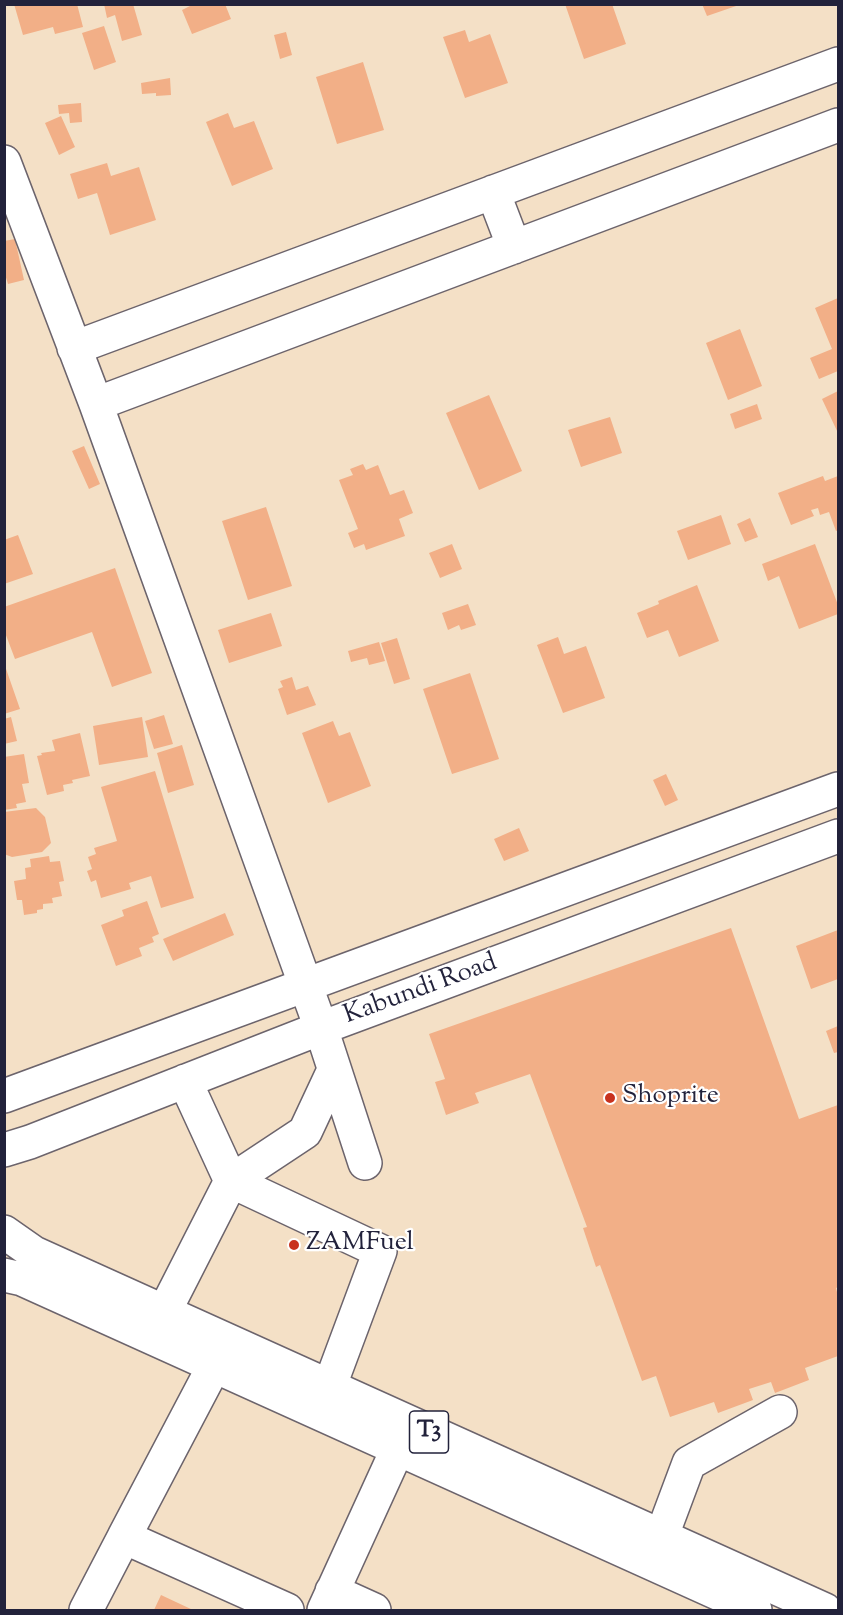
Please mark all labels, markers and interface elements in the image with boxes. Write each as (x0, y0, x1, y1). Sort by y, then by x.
street label: Kabundi Road (340, 949, 502, 1033)
place label: Shoprite (622, 1082, 719, 1114)
marker: Shoprite (603, 1091, 617, 1105)
place label: ZAMFuel (306, 1229, 414, 1261)
marker: ZAMFuel (287, 1238, 301, 1252)
road number: T3 (410, 1411, 448, 1453)

